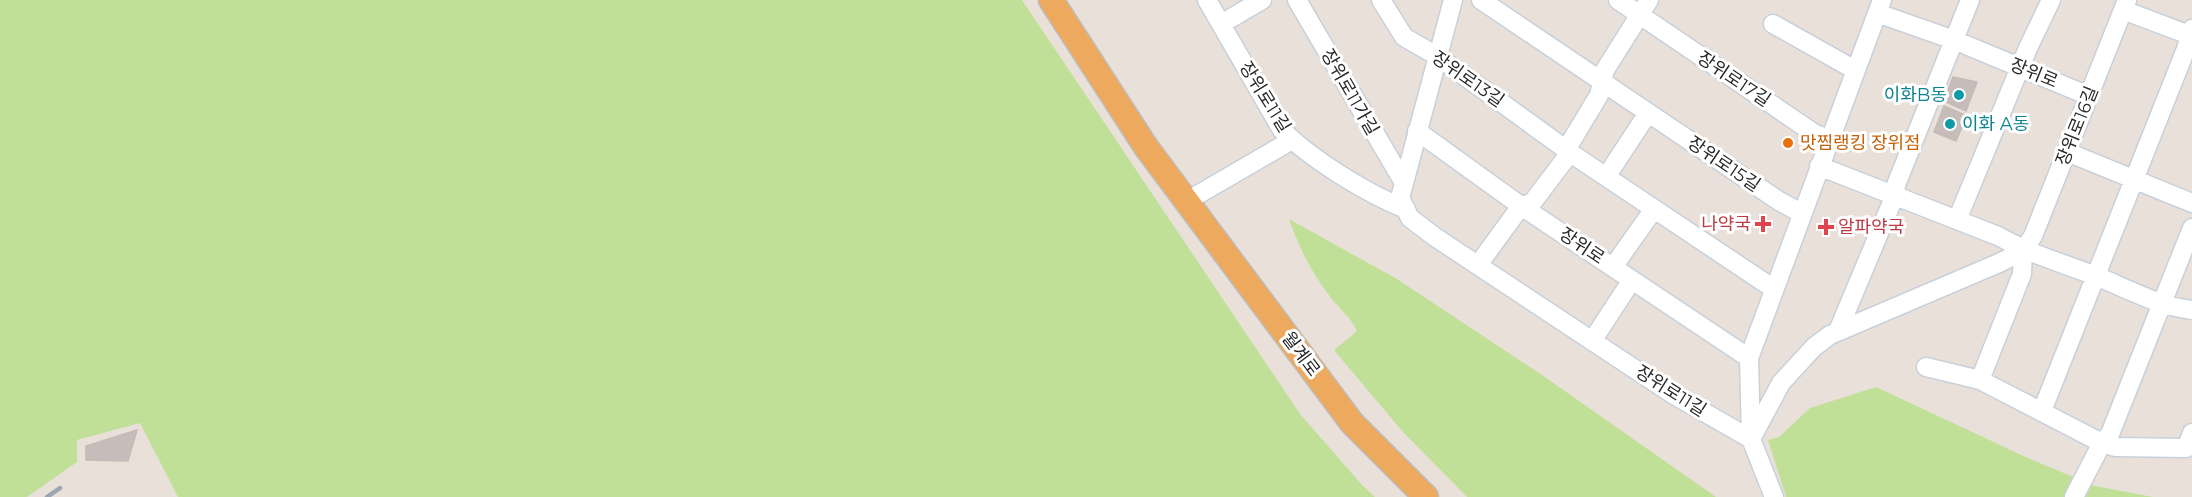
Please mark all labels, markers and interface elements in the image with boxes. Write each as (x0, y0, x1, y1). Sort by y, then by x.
street label: 장위로11가길 (1317, 45, 1383, 139)
street label: 장위로13길 (1428, 46, 1508, 112)
street label: 장위로17길 (1693, 47, 1775, 111)
street label: 장위로 (2007, 53, 2061, 93)
street label: 장위로11길 (1235, 58, 1295, 136)
street label: 장위로16길 (2051, 83, 2103, 169)
place label: 이화B동 (1884, 84, 1947, 106)
marker: 이화B동 (1952, 88, 1966, 102)
place label: 이화 A동 (1962, 113, 2029, 135)
marker: 이화 A동 (1943, 117, 1957, 131)
street label: 장위로15길 (1683, 132, 1765, 196)
place label: 맛찜랭킹 장위점 (1800, 132, 1921, 154)
marker: 맛찜랭킹 장위점 (1781, 136, 1795, 150)
place label: 나약국 (1701, 213, 1751, 235)
place label: 알파약국 (1838, 216, 1904, 238)
marker: 나약국 (1756, 217, 1770, 231)
marker: 알파약국 (1819, 220, 1833, 234)
street label: 장위로 (1555, 223, 1609, 269)
street label: 월계로 (1277, 328, 1325, 380)
street label: 장위로11길 (1632, 361, 1710, 421)

